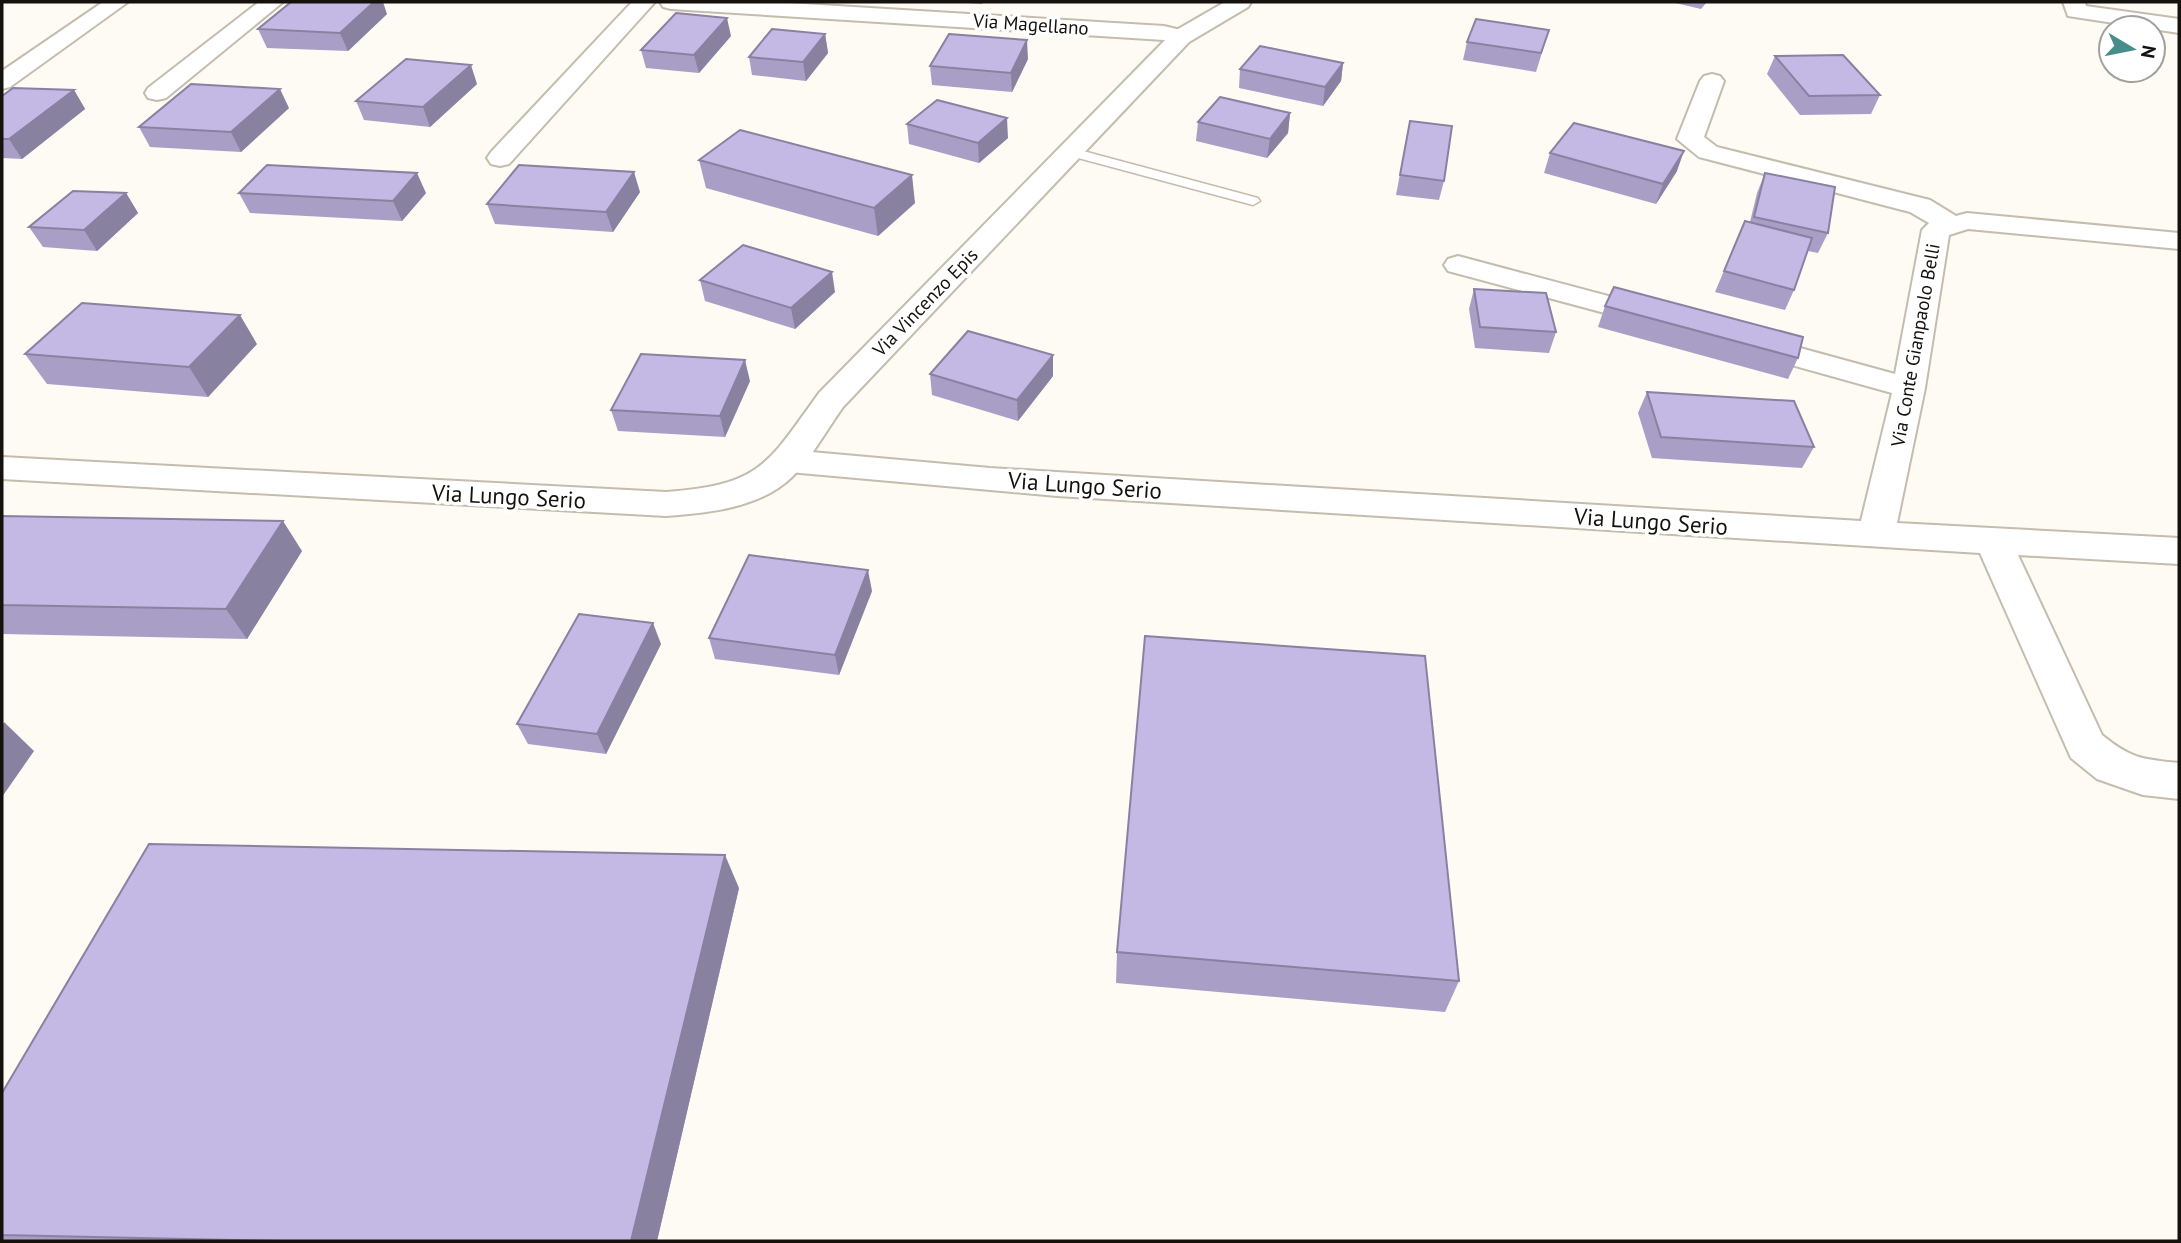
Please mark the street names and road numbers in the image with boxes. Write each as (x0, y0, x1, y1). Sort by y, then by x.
street label: Via Magellano (971, 8, 1090, 40)
street label: Via Conte Gianpaolo Belli (1885, 241, 1945, 450)
street label: Via Vincenzo Epis (867, 243, 983, 362)
street label: Via Lungo Serio (1006, 465, 1163, 505)
street label: Via Lungo Serio (430, 477, 587, 515)
street label: Via Lungo Serio (1572, 501, 1729, 541)

